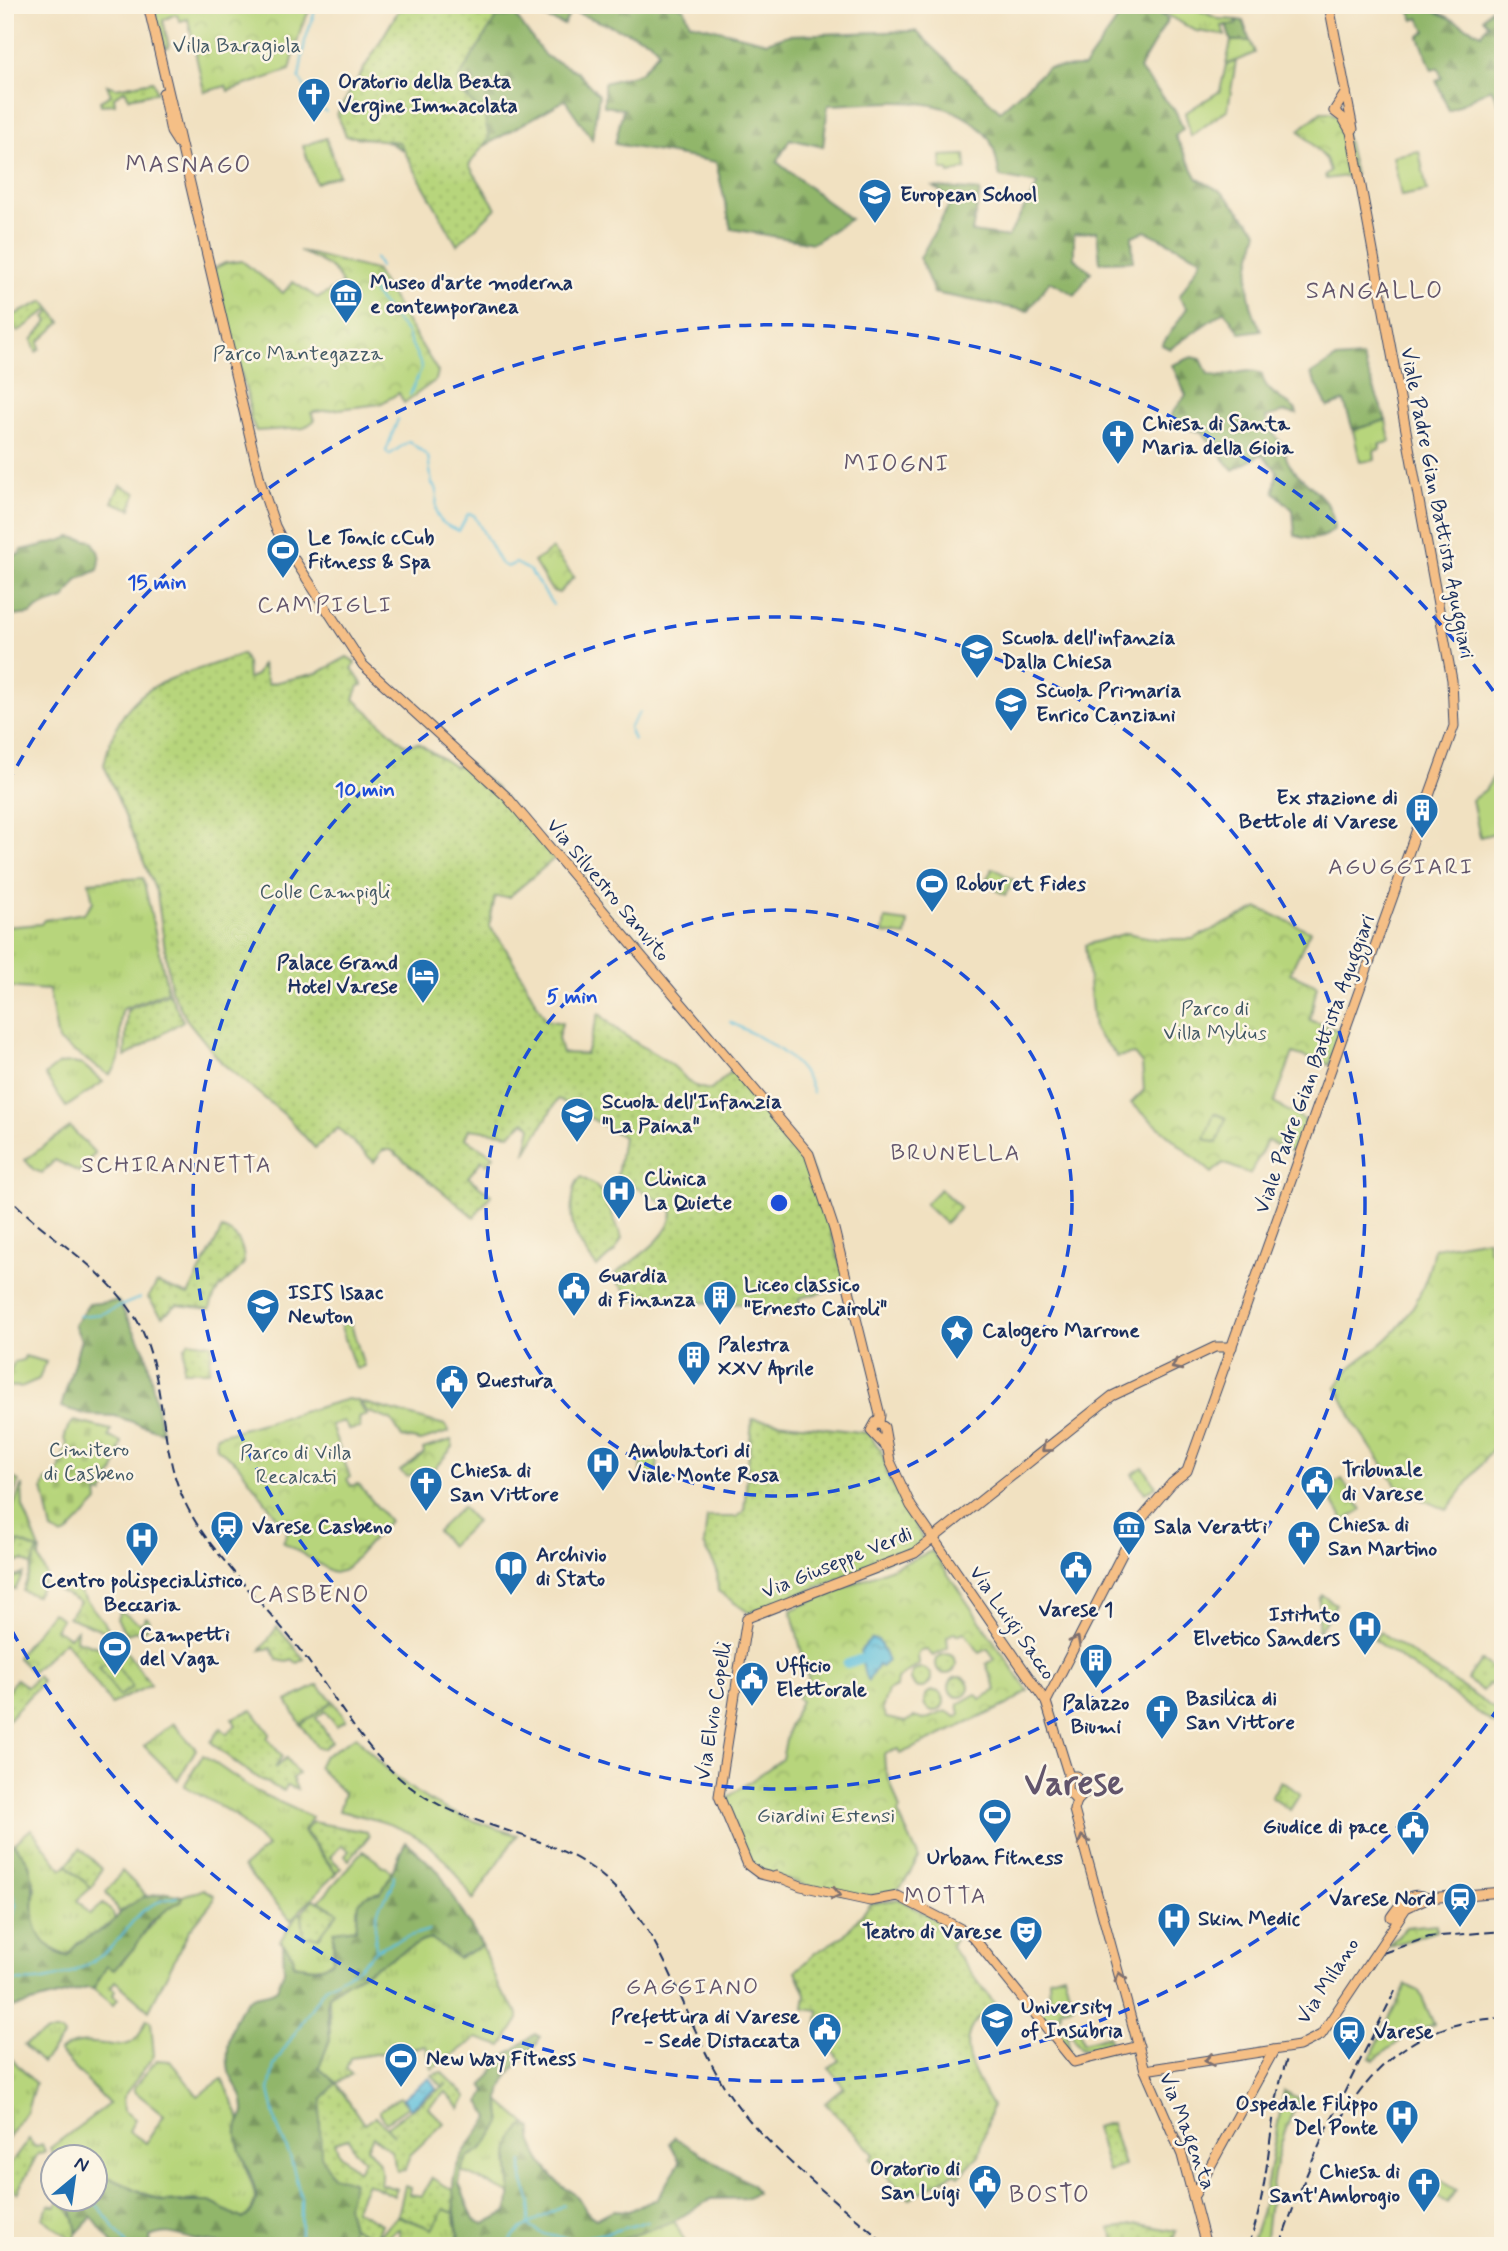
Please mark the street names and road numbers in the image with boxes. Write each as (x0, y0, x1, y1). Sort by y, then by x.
street label: Viale Padre Gian Battista Aguggiari (1391, 345, 1481, 662)
street label: Via Silvestro Sanvito (540, 812, 676, 968)
street label: Viale Padre Gian Battista Aguggiari (1248, 910, 1384, 1218)
street label: Via Giuseppe Verdi (757, 1520, 917, 1606)
street label: Via Luigi Sacco (960, 1560, 1062, 1687)
street label: Via Elvio Copelli (689, 1640, 739, 1782)
street label: Via Milano (1290, 1932, 1366, 2030)
street label: Via Magenta (1150, 2068, 1222, 2194)

